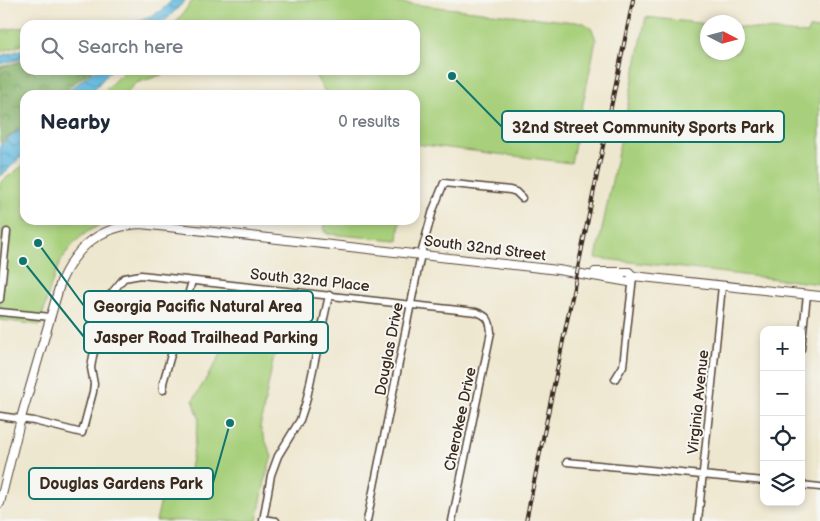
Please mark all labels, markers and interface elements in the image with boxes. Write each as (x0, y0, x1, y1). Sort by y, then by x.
north arrow (700, 15, 745, 60)
search box (20, 20, 420, 75)
icon: search (38, 34, 66, 62)
text: Search here (78, 36, 183, 59)
text: Nearby (40, 110, 110, 135)
callout: 32nd Street Community Sports Park (502, 111, 784, 142)
text: 0 results (338, 113, 400, 132)
text: 32nd Street Community Sports Park (512, 119, 775, 138)
street label: South 32nd Street (423, 232, 547, 265)
street label: South 32nd Place (249, 265, 371, 296)
callout: Georgia Pacific Natural Area (84, 291, 313, 322)
text: Georgia Pacific Natural Area (94, 298, 302, 317)
street label: Douglas Drive (371, 301, 408, 397)
callout: Jasper Road Trailhead Parking (84, 322, 328, 353)
map controls (760, 326, 805, 506)
button: + (760, 326, 805, 371)
text: Jasper Road Trailhead Parking (94, 329, 318, 348)
street label: Virginia Avenue (684, 349, 713, 455)
street label: Cherokee Drive (440, 365, 481, 473)
button: − (760, 371, 805, 416)
button: locate (760, 416, 805, 461)
button: layers (760, 461, 805, 506)
callout: Douglas Gardens Park (29, 468, 213, 499)
text: Douglas Gardens Park (39, 475, 203, 494)

